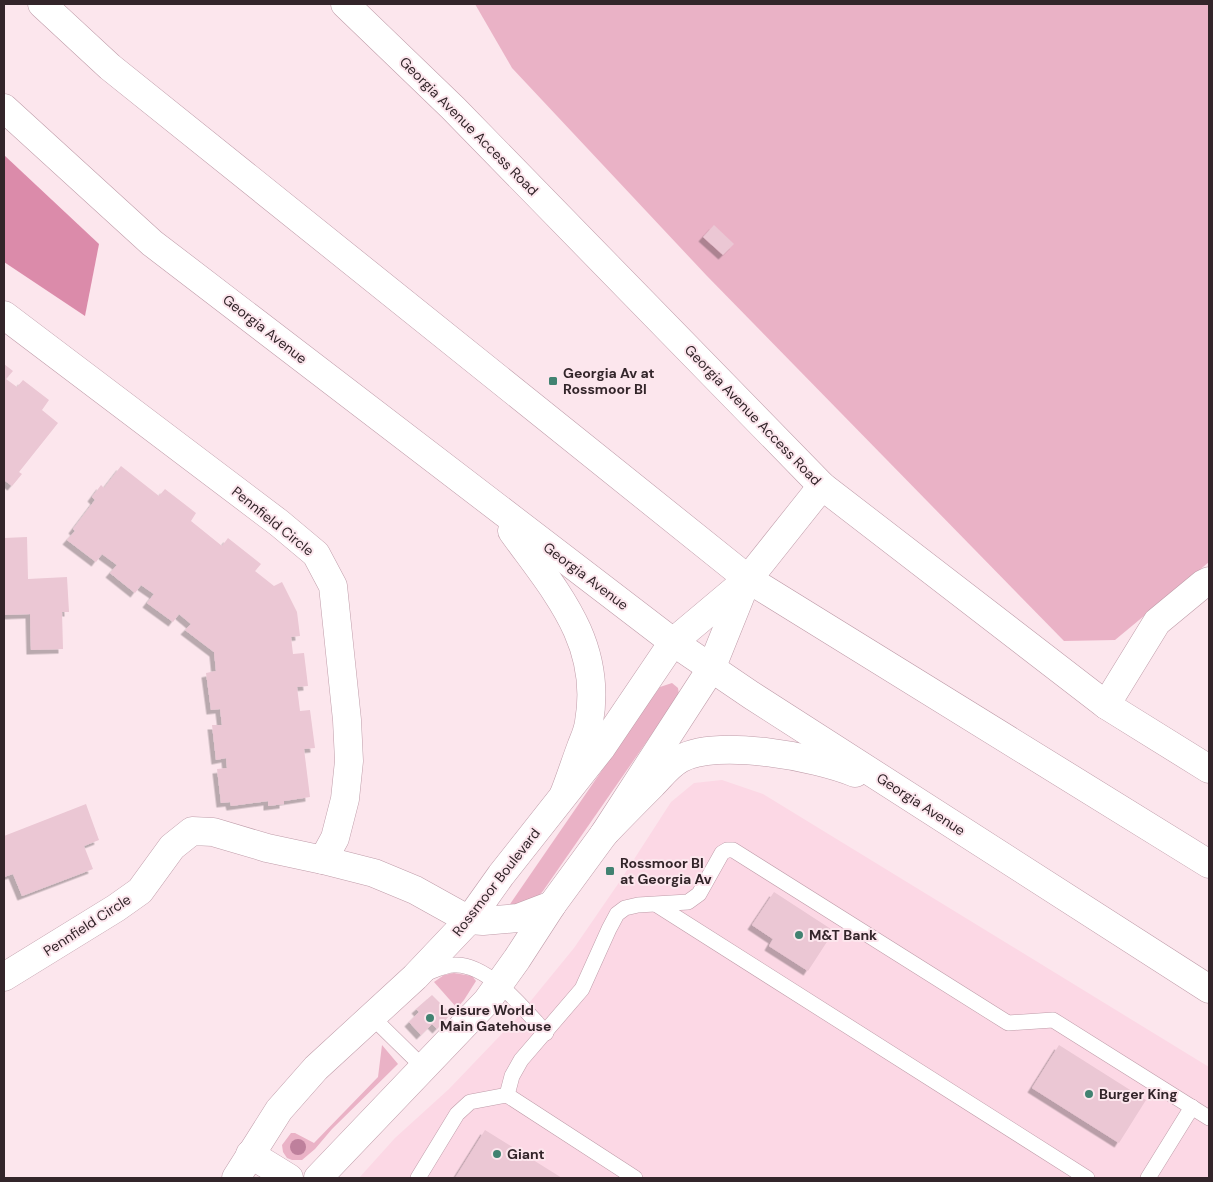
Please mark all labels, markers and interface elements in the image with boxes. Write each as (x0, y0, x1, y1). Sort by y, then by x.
street label: Georgia Avenue Access Road (396, 53, 542, 199)
street label: Georgia Avenue (219, 291, 311, 368)
street label: Georgia Avenue Access Road (681, 341, 825, 489)
place label: Georgia Av at Rossmoor Bl (563, 364, 655, 398)
marker: Georgia Av at Rossmoor Bl (547, 375, 559, 387)
street label: Pennfield Circle (228, 482, 318, 560)
street label: Georgia Avenue (540, 538, 632, 614)
street label: Georgia Avenue (873, 769, 969, 839)
street label: Rossmoor Boulevard (448, 824, 544, 940)
place label: Rossmoor Bl at Georgia Av (620, 854, 712, 888)
marker: Rossmoor Bl at Georgia Av (604, 865, 616, 877)
street label: Pennfield Circle (40, 890, 134, 960)
place label: M&T Bank (809, 926, 877, 944)
marker: M&T Bank (793, 929, 805, 941)
place label: Leisure World Main Gatehouse (440, 1001, 551, 1035)
marker: Leisure World Main Gatehouse (424, 1012, 436, 1024)
place label: Burger King (1099, 1085, 1178, 1103)
marker: Burger King (1083, 1088, 1095, 1100)
place label: Giant (507, 1145, 545, 1163)
marker: Giant (491, 1148, 503, 1160)

